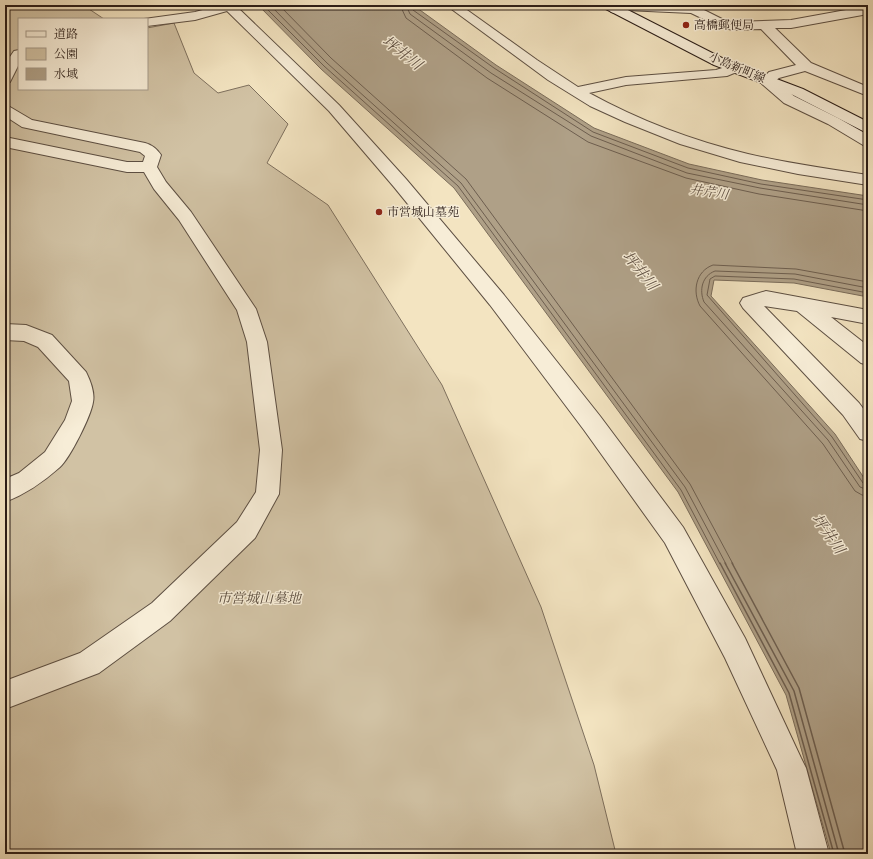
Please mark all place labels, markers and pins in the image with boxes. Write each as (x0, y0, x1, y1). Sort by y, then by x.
place label: 高橋郵便局 (694, 18, 754, 33)
marker: 高橋郵便局 (681, 20, 691, 30)
place label: 市営城山墓苑 (387, 205, 459, 220)
marker: 市営城山墓苑 (374, 207, 384, 217)

